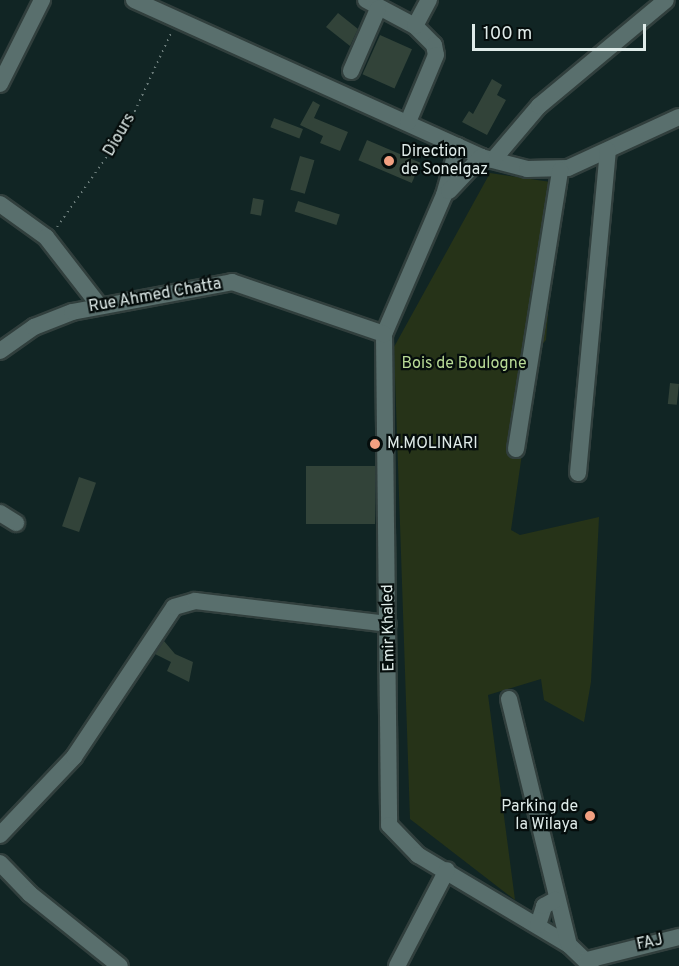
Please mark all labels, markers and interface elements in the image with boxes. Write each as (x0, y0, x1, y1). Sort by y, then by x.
scale bar (475, 12, 649, 50)
text: 100 m (483, 23, 532, 46)
street label: Diours (100, 110, 140, 160)
place label: Direction de Sonelgaz (401, 142, 488, 180)
marker: Direction de Sonelgaz (382, 154, 396, 168)
street label: Rue Ahmed Chatta (87, 275, 223, 317)
park label: Bois de Boulogne (401, 354, 527, 374)
place label: M.MOLINARI (387, 434, 478, 454)
marker: M.MOLINARI (368, 437, 382, 451)
street label: Emir Khaled (379, 584, 399, 672)
place label: Parking de la Wilaya (501, 797, 578, 835)
marker: Parking de la Wilaya (583, 809, 597, 823)
street label: FAJ (635, 931, 665, 955)

